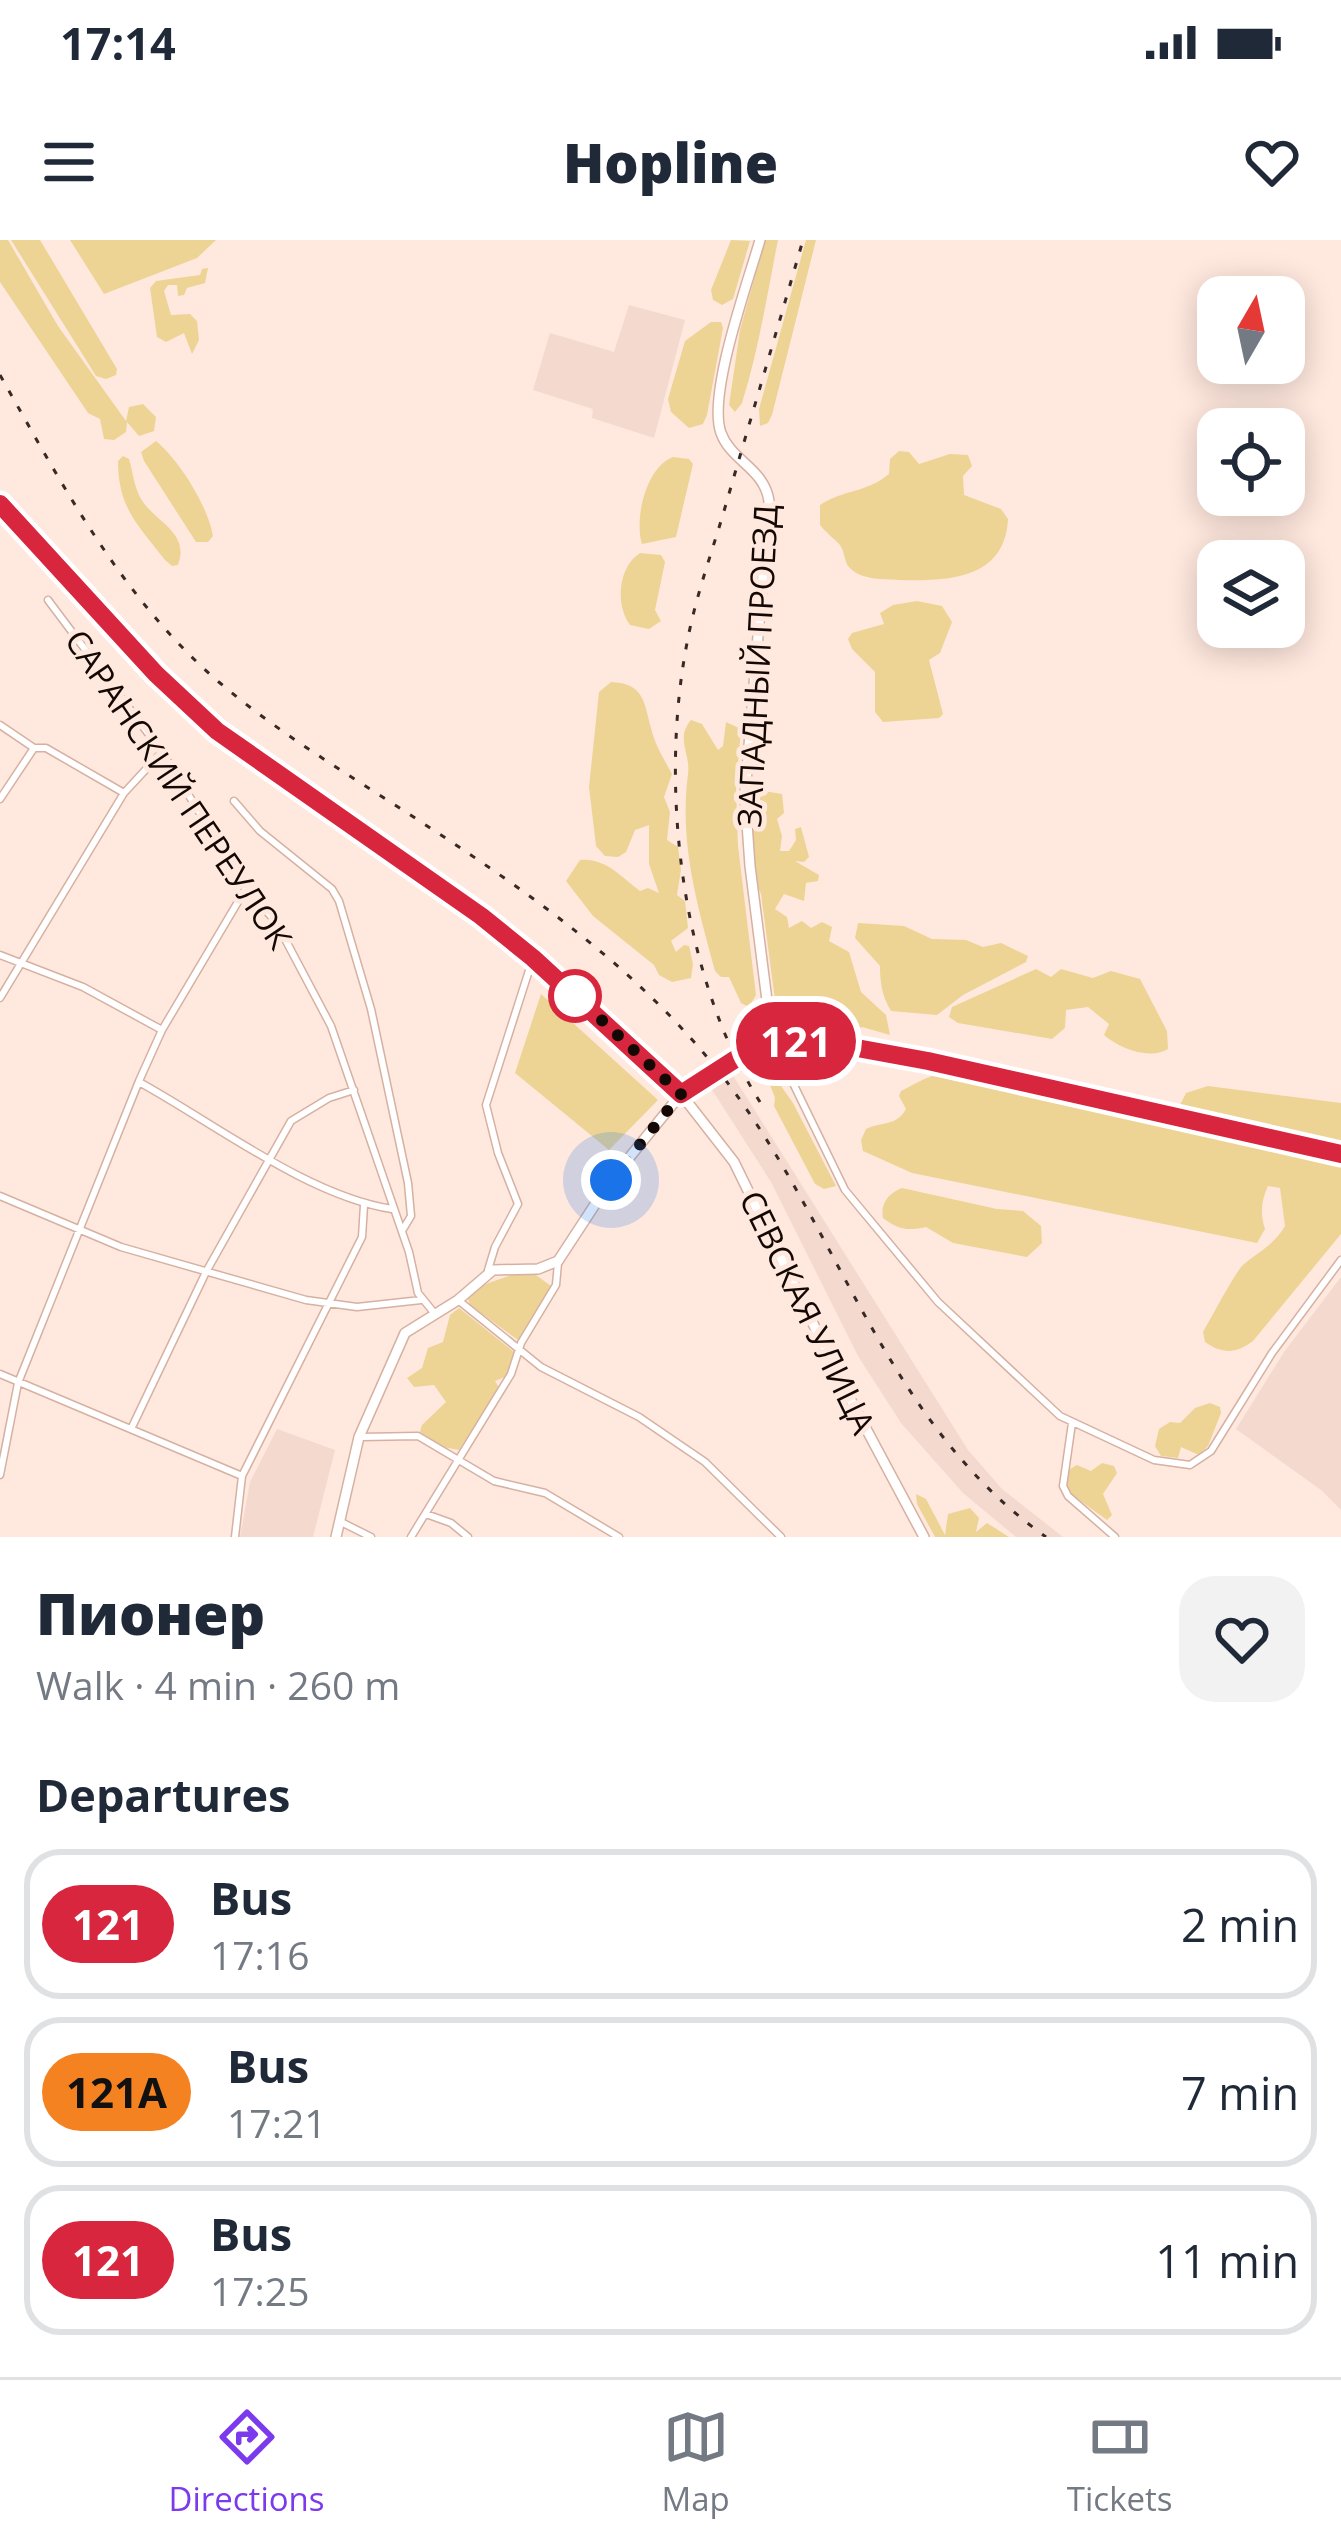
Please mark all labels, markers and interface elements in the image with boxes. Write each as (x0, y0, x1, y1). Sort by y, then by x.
text: 17:14 (60, 12, 176, 73)
text: Hopline (563, 125, 778, 199)
icon: menu (36, 129, 102, 195)
icon: heart (1239, 129, 1305, 195)
north arrow (1197, 276, 1305, 384)
map controls (1197, 276, 1305, 648)
button: locate (1197, 408, 1305, 516)
street label: ЗАПАДНЫЙ ПРОЕЗД (726, 503, 788, 829)
button: layers (1197, 540, 1305, 648)
street label: САРАНСКИЙ ПЕРЕУЛОК (55, 620, 303, 958)
unlabelled marker (550, 971, 600, 1021)
line badge: 121 (727, 1002, 865, 1080)
text: 121 (760, 1012, 832, 1069)
your location (581, 1150, 641, 1210)
street label: СЕВСКАЯ УЛИЦА (730, 1183, 886, 1441)
text: Пионер (36, 1574, 265, 1652)
button: heart (1179, 1576, 1305, 1702)
text: Walk · 4 min · 260 m (36, 1658, 400, 1711)
text: Departures (36, 1764, 291, 1825)
text: Bus (210, 1867, 292, 1928)
text: 2 min (1181, 1894, 1299, 1955)
text: 121 (72, 1895, 144, 1952)
text: 17:16 (210, 1928, 309, 1981)
text: Bus (227, 2035, 309, 2096)
text: 7 min (1181, 2062, 1299, 2123)
text: 121А (66, 2063, 167, 2120)
text: 17:21 (227, 2096, 326, 2149)
text: Bus (210, 2203, 292, 2264)
text: 11 min (1155, 2230, 1299, 2291)
text: 121 (72, 2231, 144, 2288)
text: 17:25 (210, 2264, 309, 2317)
tab: Directions (169, 2404, 325, 2521)
tab: Map (662, 2404, 730, 2521)
tab: Tickets (1067, 2404, 1172, 2521)

